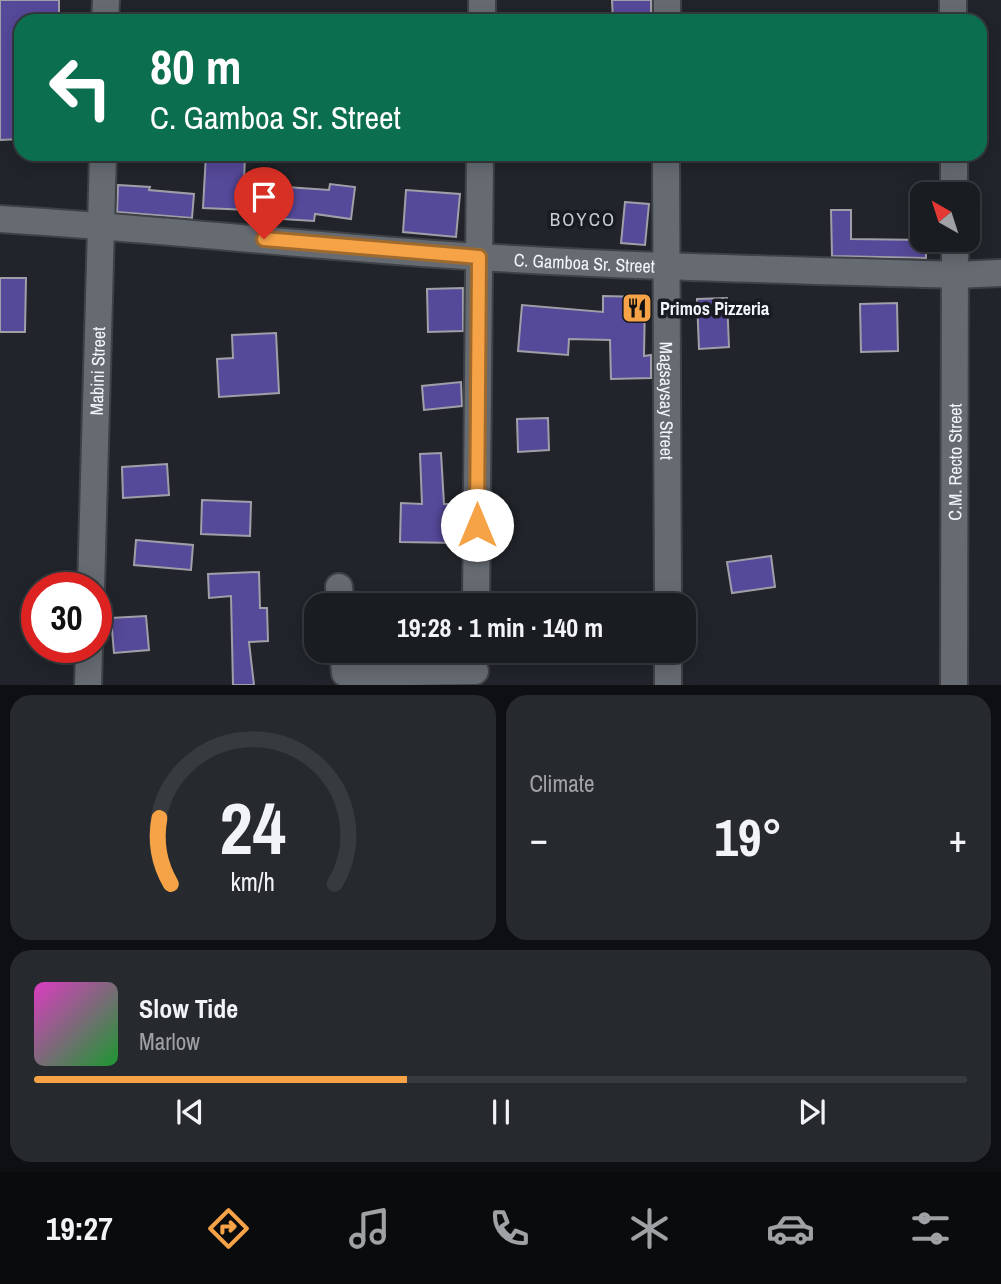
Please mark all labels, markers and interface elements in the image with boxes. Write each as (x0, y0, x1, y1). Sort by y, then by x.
text: 80 m (150, 33, 242, 99)
icon: left (35, 42, 126, 133)
text: C. Gamboa Sr. Street (150, 96, 401, 139)
pin (234, 167, 294, 239)
icon: arrive (245, 178, 283, 216)
north arrow (910, 182, 980, 252)
map controls (910, 182, 980, 252)
district label: BOYCO (550, 206, 616, 232)
street label: C. Gamboa Sr. Street (513, 247, 655, 278)
restaurant icon: Primos Pizzeria (620, 291, 654, 325)
place label: Primos Pizzeria (660, 296, 770, 321)
street label: Mabini Street (83, 326, 111, 416)
street label: Magsaysay Street (654, 342, 680, 460)
street label: C.M. Recto Street (942, 403, 967, 521)
position arrow (440, 488, 514, 562)
speed limit sign: 30 (21, 572, 112, 663)
text: 19:28 · 1 min · 140 m (397, 610, 603, 645)
text: Climate (530, 768, 594, 799)
text: 24 (220, 779, 286, 877)
text: 19° (714, 802, 782, 872)
text: − (530, 813, 548, 864)
text: + (949, 813, 967, 864)
text: km/h (231, 864, 275, 898)
text: Slow Tide (139, 991, 238, 1026)
text: Marlow (139, 1026, 200, 1057)
icon: previous (171, 1093, 209, 1131)
icon: pause (482, 1093, 520, 1131)
icon: next (793, 1093, 831, 1131)
icon: directions (204, 1204, 253, 1253)
icon: music (345, 1204, 394, 1253)
icon: phone (485, 1204, 534, 1253)
icon: climate (625, 1204, 674, 1253)
icon: car (766, 1204, 815, 1253)
icon: filters (906, 1204, 955, 1253)
text: 19:27 (46, 1207, 113, 1250)

